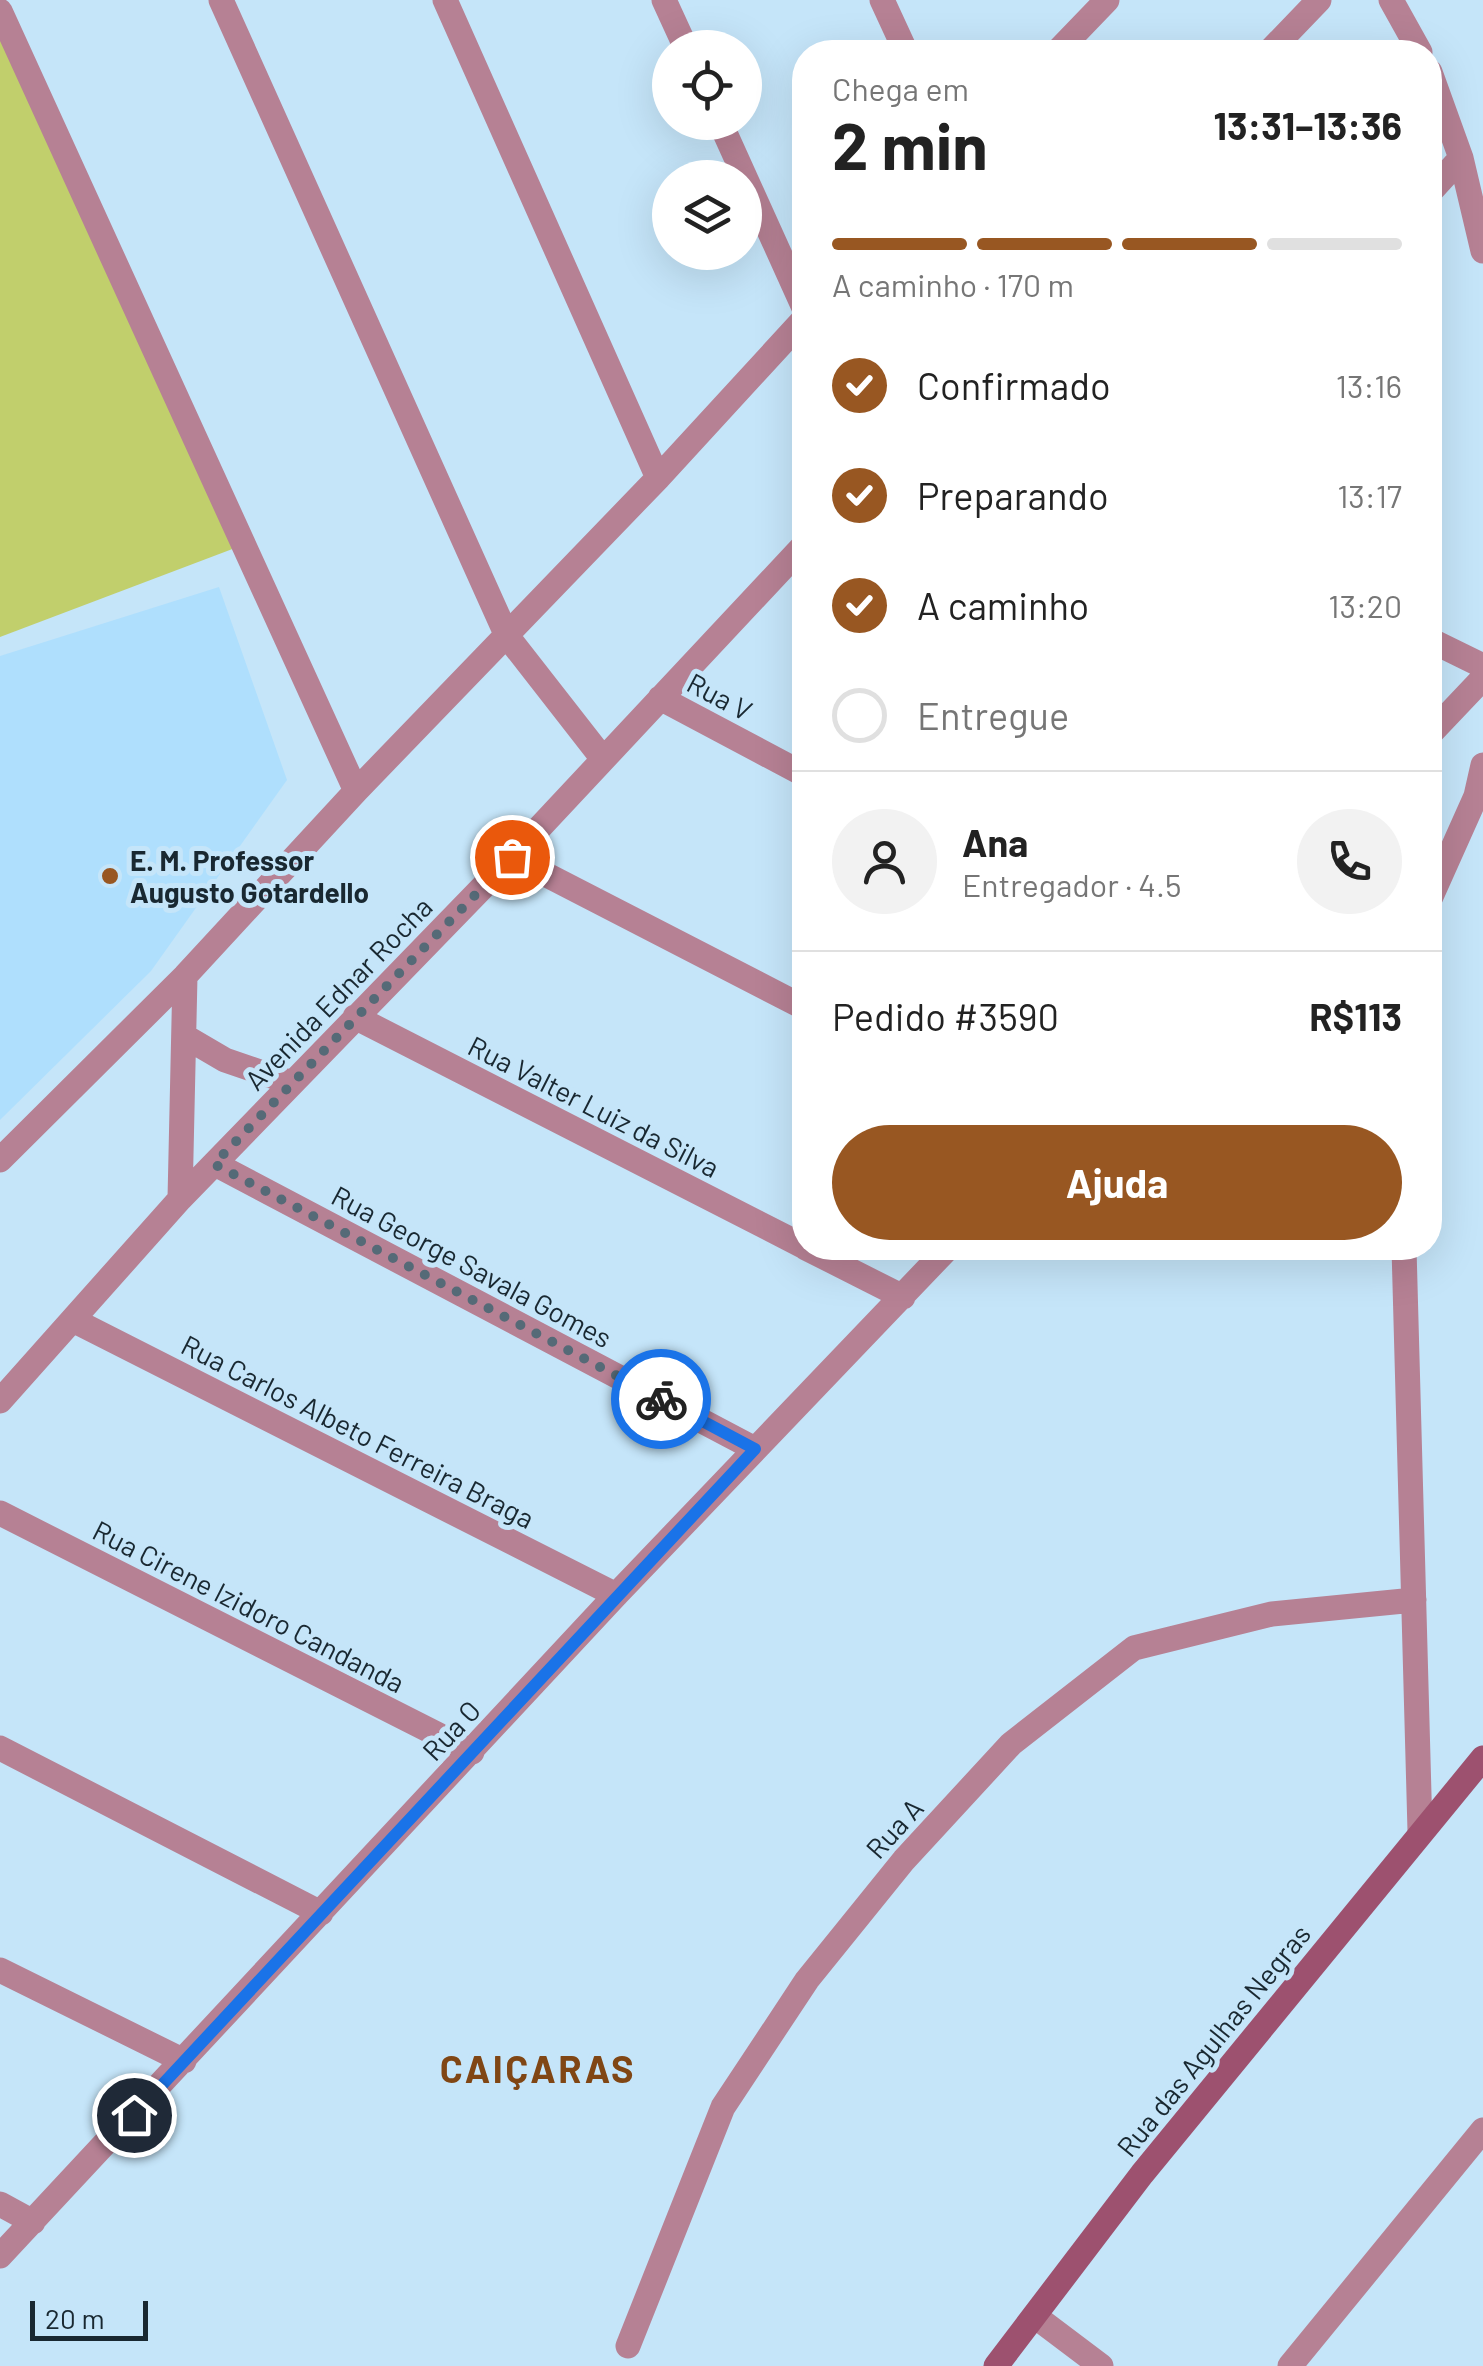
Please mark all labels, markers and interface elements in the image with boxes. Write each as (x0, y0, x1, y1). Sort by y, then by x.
map controls (652, 30, 762, 270)
button: locate (652, 30, 762, 140)
text: Chega em (832, 69, 969, 107)
text: 13:31–13:36 (1214, 102, 1402, 148)
text: 2 min (832, 105, 988, 183)
button: layers (652, 160, 762, 270)
text: A caminho · 170 m (832, 265, 1074, 303)
icon: check (832, 358, 887, 413)
text: Confirmado (917, 362, 1111, 408)
text: 13:16 (1336, 366, 1402, 404)
icon: check (832, 468, 887, 523)
text: Preparando (917, 472, 1109, 518)
text: 13:17 (1337, 476, 1402, 514)
icon: check (832, 578, 887, 633)
text: A caminho (917, 582, 1089, 628)
text: 13:20 (1328, 586, 1402, 624)
street label: Rua V (682, 665, 758, 727)
text: Entregue (917, 692, 1069, 738)
button: person (832, 809, 937, 914)
button: phone (1297, 809, 1402, 914)
pin (470, 815, 555, 900)
text: Ana (962, 819, 1028, 865)
icon: bag (485, 830, 540, 885)
place label: E. M. Professor Augusto Gotardello (130, 843, 369, 909)
marker: E. M. Professor Augusto Gotardello (99, 865, 121, 887)
text: Entregador · 4.5 (962, 865, 1181, 903)
street label: Avenida Ednar Rocha (237, 889, 439, 1097)
text: Pedido #3590 (832, 993, 1059, 1039)
text: R$113 (1309, 993, 1402, 1039)
street label: Rua Valter Luiz da Silva (463, 1028, 725, 1184)
button: Ajuda (832, 1125, 1402, 1240)
street label: Rua George Savala Gomes (326, 1178, 618, 1354)
street label: Rua Carlos Albeto Ferreira Braga (176, 1327, 540, 1535)
courier (611, 1349, 711, 1449)
icon: bike (634, 1372, 689, 1427)
street label: Rua Cirene Izidoro Candanda (88, 1513, 410, 1699)
street label: Rua O (415, 1693, 487, 1767)
street label: Rua A (858, 1791, 930, 1865)
street label: Rua das Agulhas Negras (1109, 1917, 1317, 2163)
district label: CAIÇARAS (440, 2045, 636, 2091)
pin (92, 2073, 177, 2158)
icon: home (107, 2088, 162, 2143)
scale bar (30, 2296, 148, 2340)
text: 20 m (45, 2301, 105, 2335)

